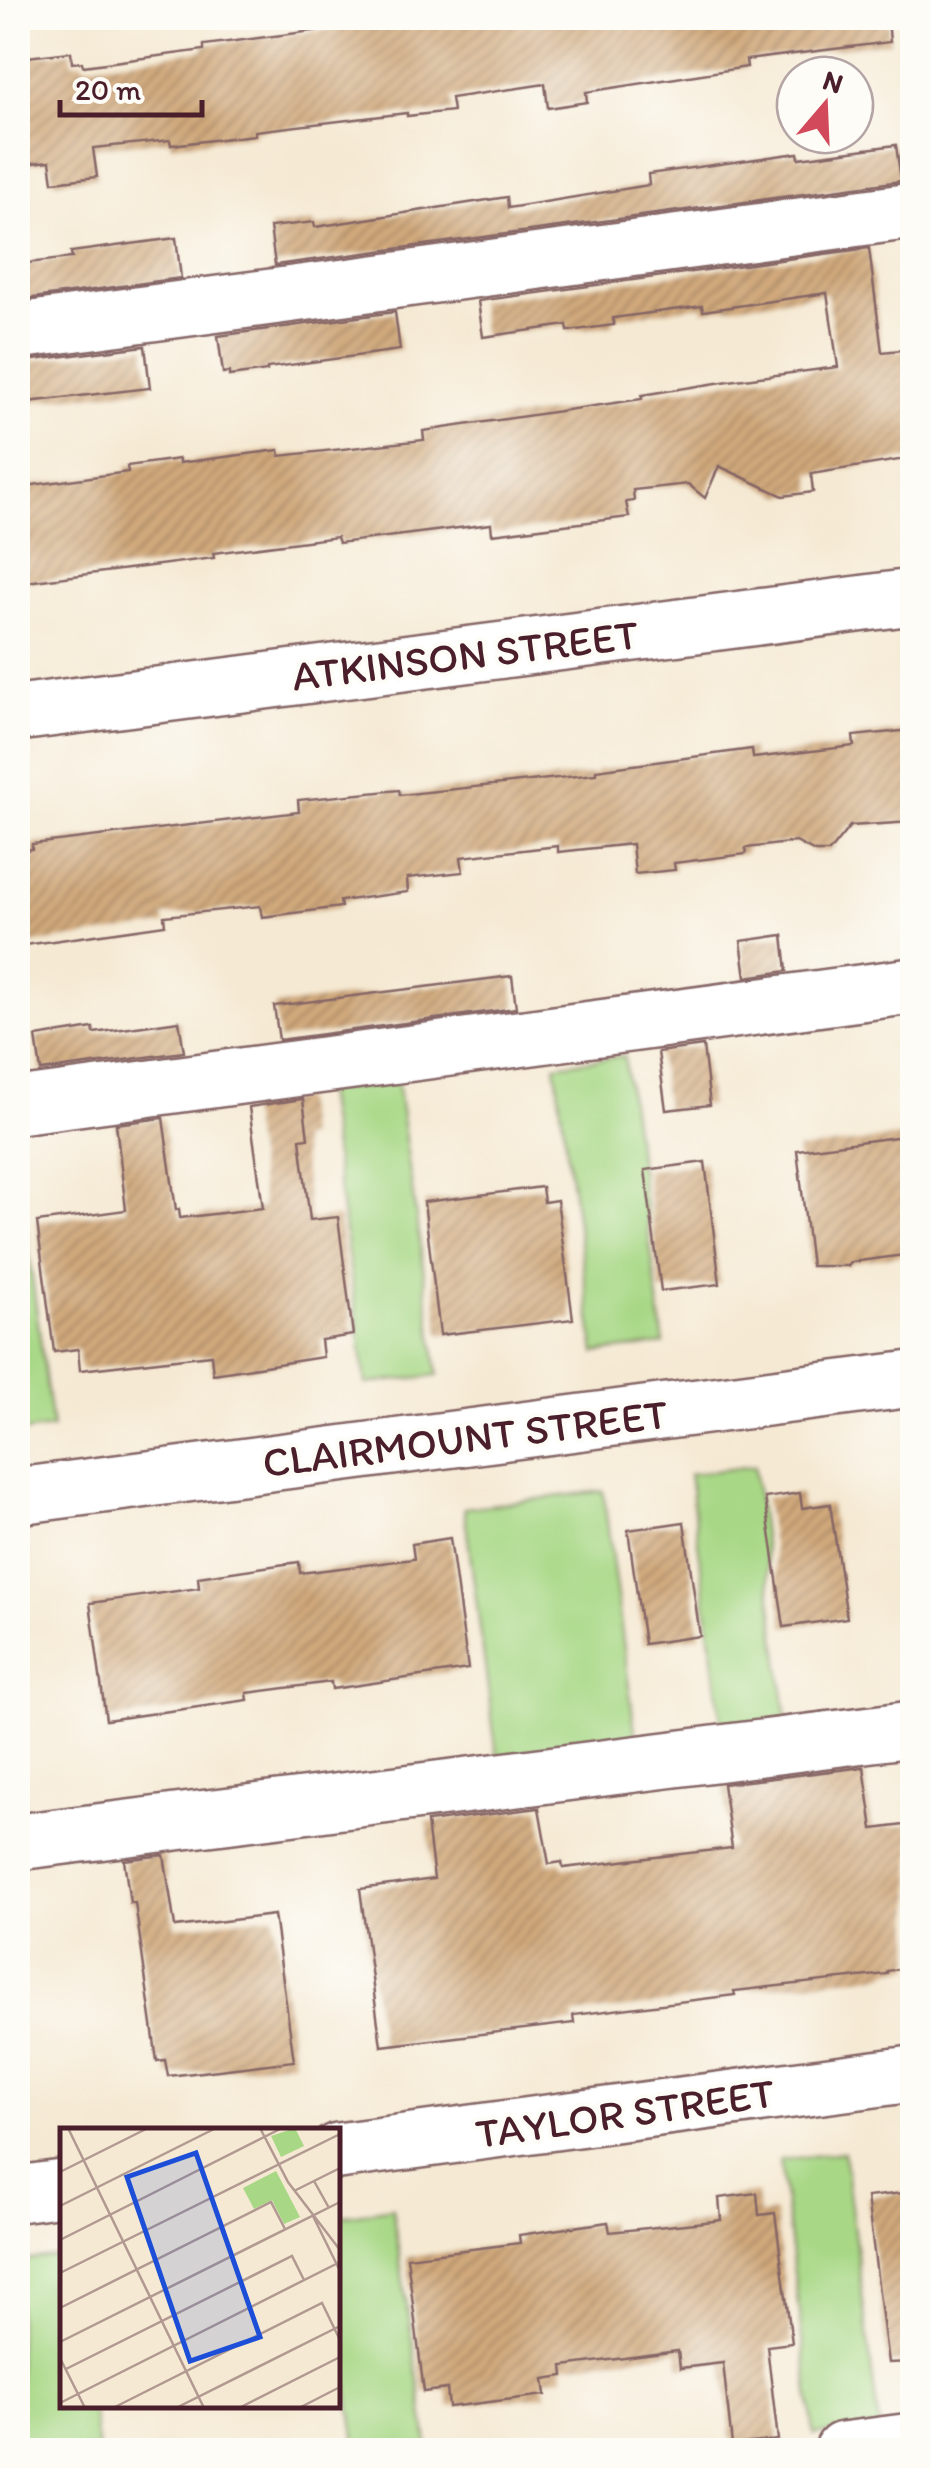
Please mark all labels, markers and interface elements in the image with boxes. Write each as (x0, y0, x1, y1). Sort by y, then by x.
scale bar (60, 55, 202, 117)
north arrow (775, 55, 875, 155)
text: N (819, 62, 848, 101)
text: 20 m (75, 71, 141, 108)
street label: ATKINSON STREET (289, 608, 642, 702)
street label: CLAIRMOUNT STREET (260, 1388, 671, 1488)
street label: TAYLOR STREET (472, 2067, 778, 2159)
inset map (60, 2128, 340, 2408)

